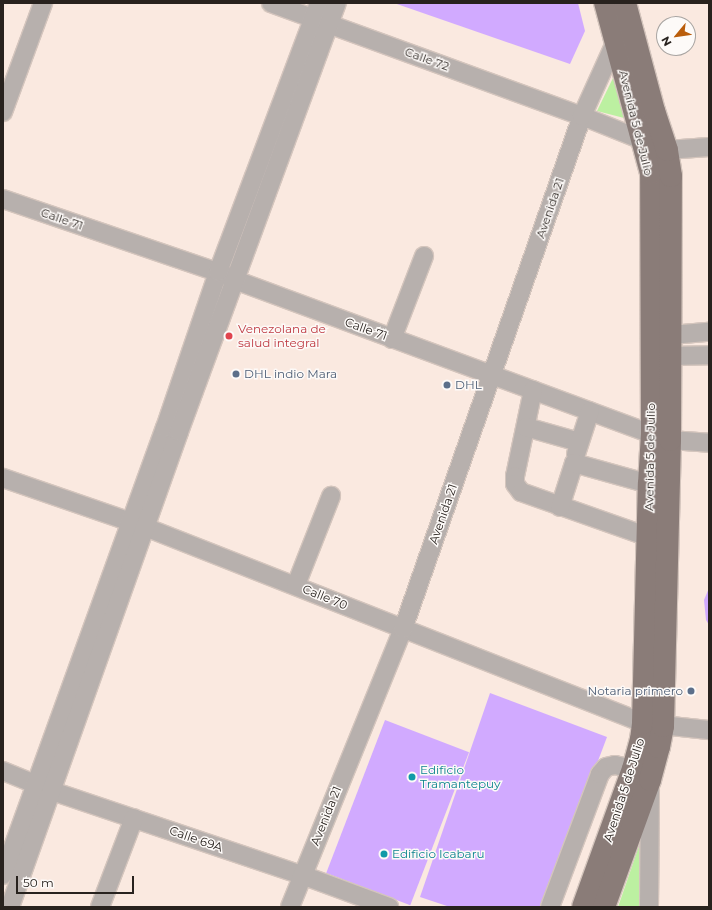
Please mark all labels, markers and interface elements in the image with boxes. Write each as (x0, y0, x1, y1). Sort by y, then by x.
north arrow (656, 16, 696, 56)
text: N (658, 34, 675, 49)
street label: Calle 72 (403, 44, 451, 74)
street label: Avenida 5 de Julio (616, 69, 656, 177)
street label: Avenida 21 (533, 176, 567, 240)
street label: Calle 71 (39, 205, 85, 233)
street label: Calle 71 (343, 315, 389, 343)
place label: Venezolana de salud integral (238, 322, 326, 350)
marker: Venezolana de salud integral (223, 330, 235, 342)
place label: DHL indio Mara (244, 367, 337, 381)
marker: DHL indio Mara (231, 369, 241, 379)
place label: DHL (455, 378, 482, 392)
marker: DHL (442, 380, 452, 390)
street label: Avenida 5 de Julio (642, 403, 658, 511)
street label: Avenida 21 (426, 482, 460, 546)
street label: Calle 70 (300, 581, 350, 613)
place label: Notaria primero (588, 684, 683, 698)
marker: Notaria primero (686, 686, 696, 696)
street label: Avenida 5 de Julio (600, 736, 648, 844)
place label: Edificio Tramantepuy (420, 763, 501, 791)
marker: Edificio Tramantepuy (407, 772, 417, 782)
street label: Avenida 21 (308, 784, 344, 848)
street label: Calle 69A (167, 823, 225, 855)
place label: Edificio Icabaru (392, 847, 485, 861)
marker: Edificio Icabaru (379, 849, 389, 859)
scale bar (18, 868, 136, 894)
text: 50 m (23, 875, 54, 890)

